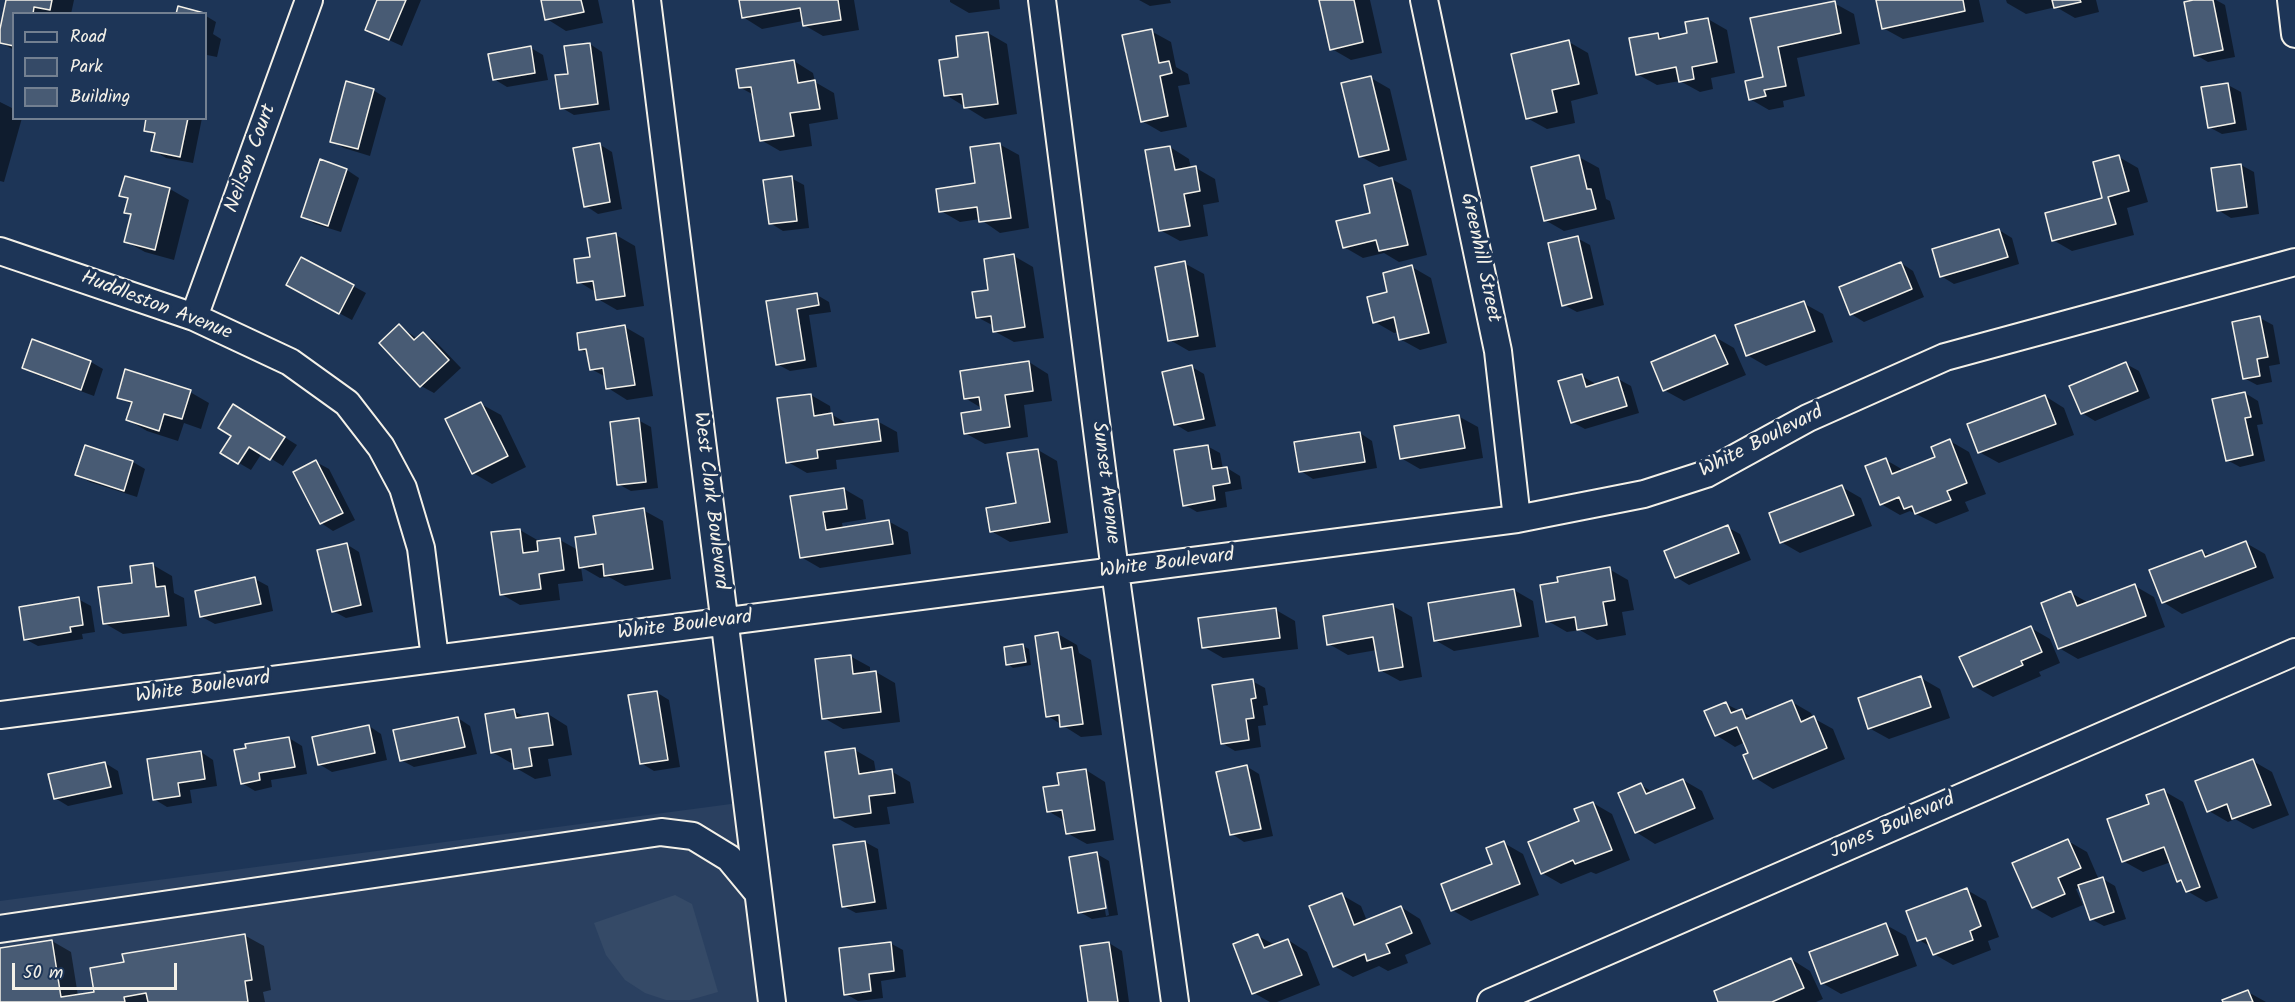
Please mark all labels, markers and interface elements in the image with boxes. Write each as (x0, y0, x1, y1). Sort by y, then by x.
legend (12, 12, 207, 120)
text: Road (70, 23, 106, 52)
text: Park (70, 53, 103, 82)
text: Building (70, 83, 130, 112)
street label: Neilson Court (221, 102, 283, 216)
street label: Greenhill Street (1454, 191, 1504, 325)
street label: Huddleston Avenue (77, 267, 235, 347)
street label: White Boulevard (1696, 402, 1828, 484)
street label: West Clark Boulevard (686, 411, 732, 591)
street label: Sunset Avenue (1085, 420, 1123, 546)
street label: White Boulevard (1098, 545, 1236, 585)
street label: White Boulevard (616, 607, 754, 647)
street label: White Boulevard (134, 668, 272, 710)
street label: Jones Boulevard (1827, 789, 1959, 865)
scale bar (15, 951, 180, 989)
text: 50 m (23, 959, 63, 988)

